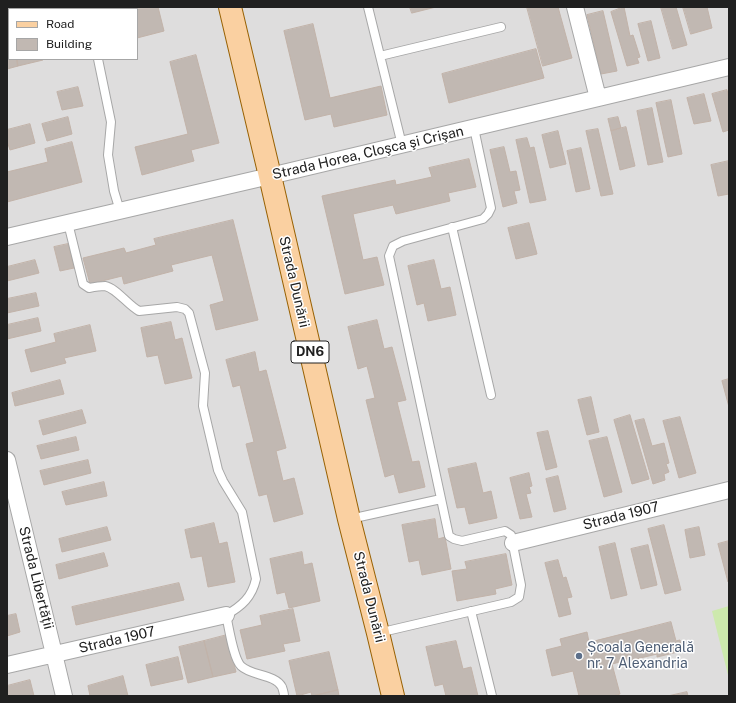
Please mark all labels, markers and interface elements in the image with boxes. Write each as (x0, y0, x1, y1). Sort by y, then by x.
legend (8, 8, 138, 60)
text: Road (46, 17, 74, 31)
text: Building (46, 37, 92, 51)
street label: Strada Horea, Cloşca şi Crişan (271, 123, 465, 183)
street label: Strada Dunării (275, 235, 313, 329)
road number: DN6 (291, 341, 329, 363)
street label: Strada 1907 (581, 498, 661, 534)
street label: Strada Libertății (15, 525, 57, 631)
street label: Strada Dunării (350, 550, 388, 644)
street label: Strada 1907 (77, 623, 157, 657)
place label: Școala Generală nr. 7 Alexandria (587, 640, 694, 672)
marker: Școala Generală nr. 7 Alexandria (574, 651, 584, 661)

